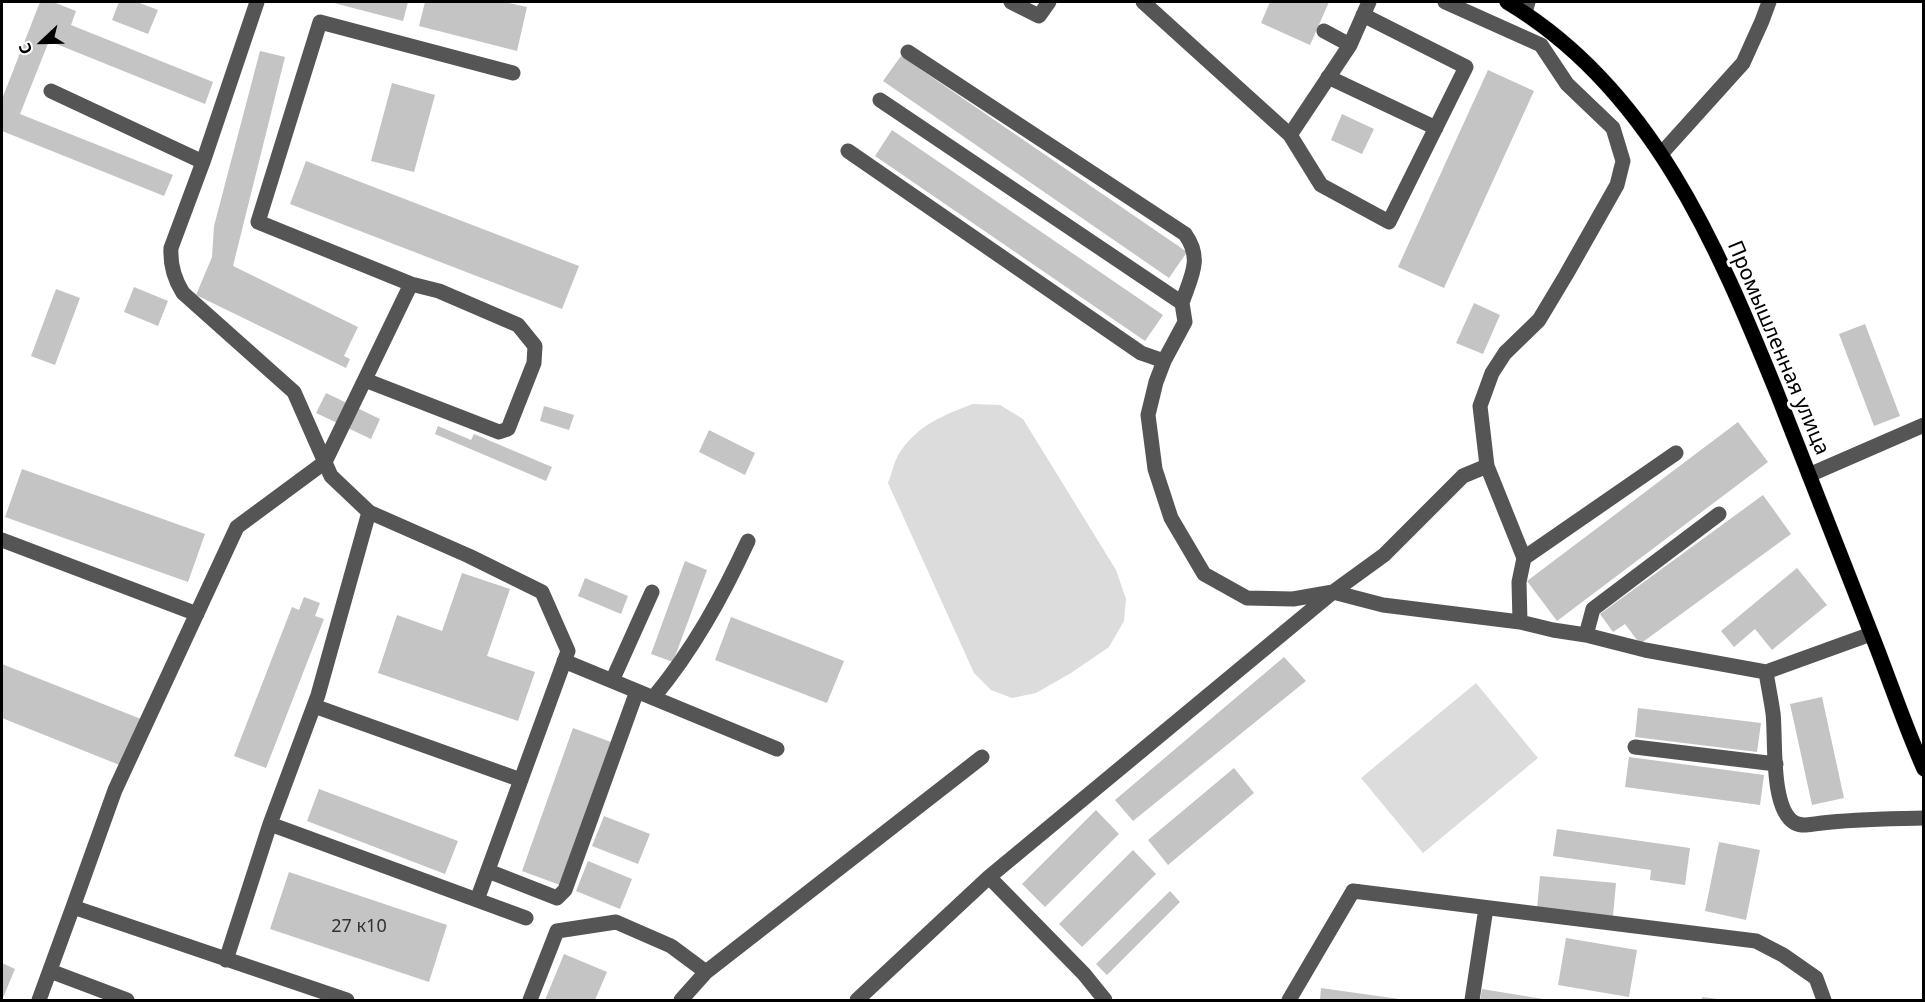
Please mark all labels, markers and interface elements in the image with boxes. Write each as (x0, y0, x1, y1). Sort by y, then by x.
north arrow (12, 12, 72, 72)
text: С (13, 40, 37, 58)
street label: Промышленная улица (1721, 237, 1835, 459)
house number: 27 к10 (331, 916, 387, 938)

